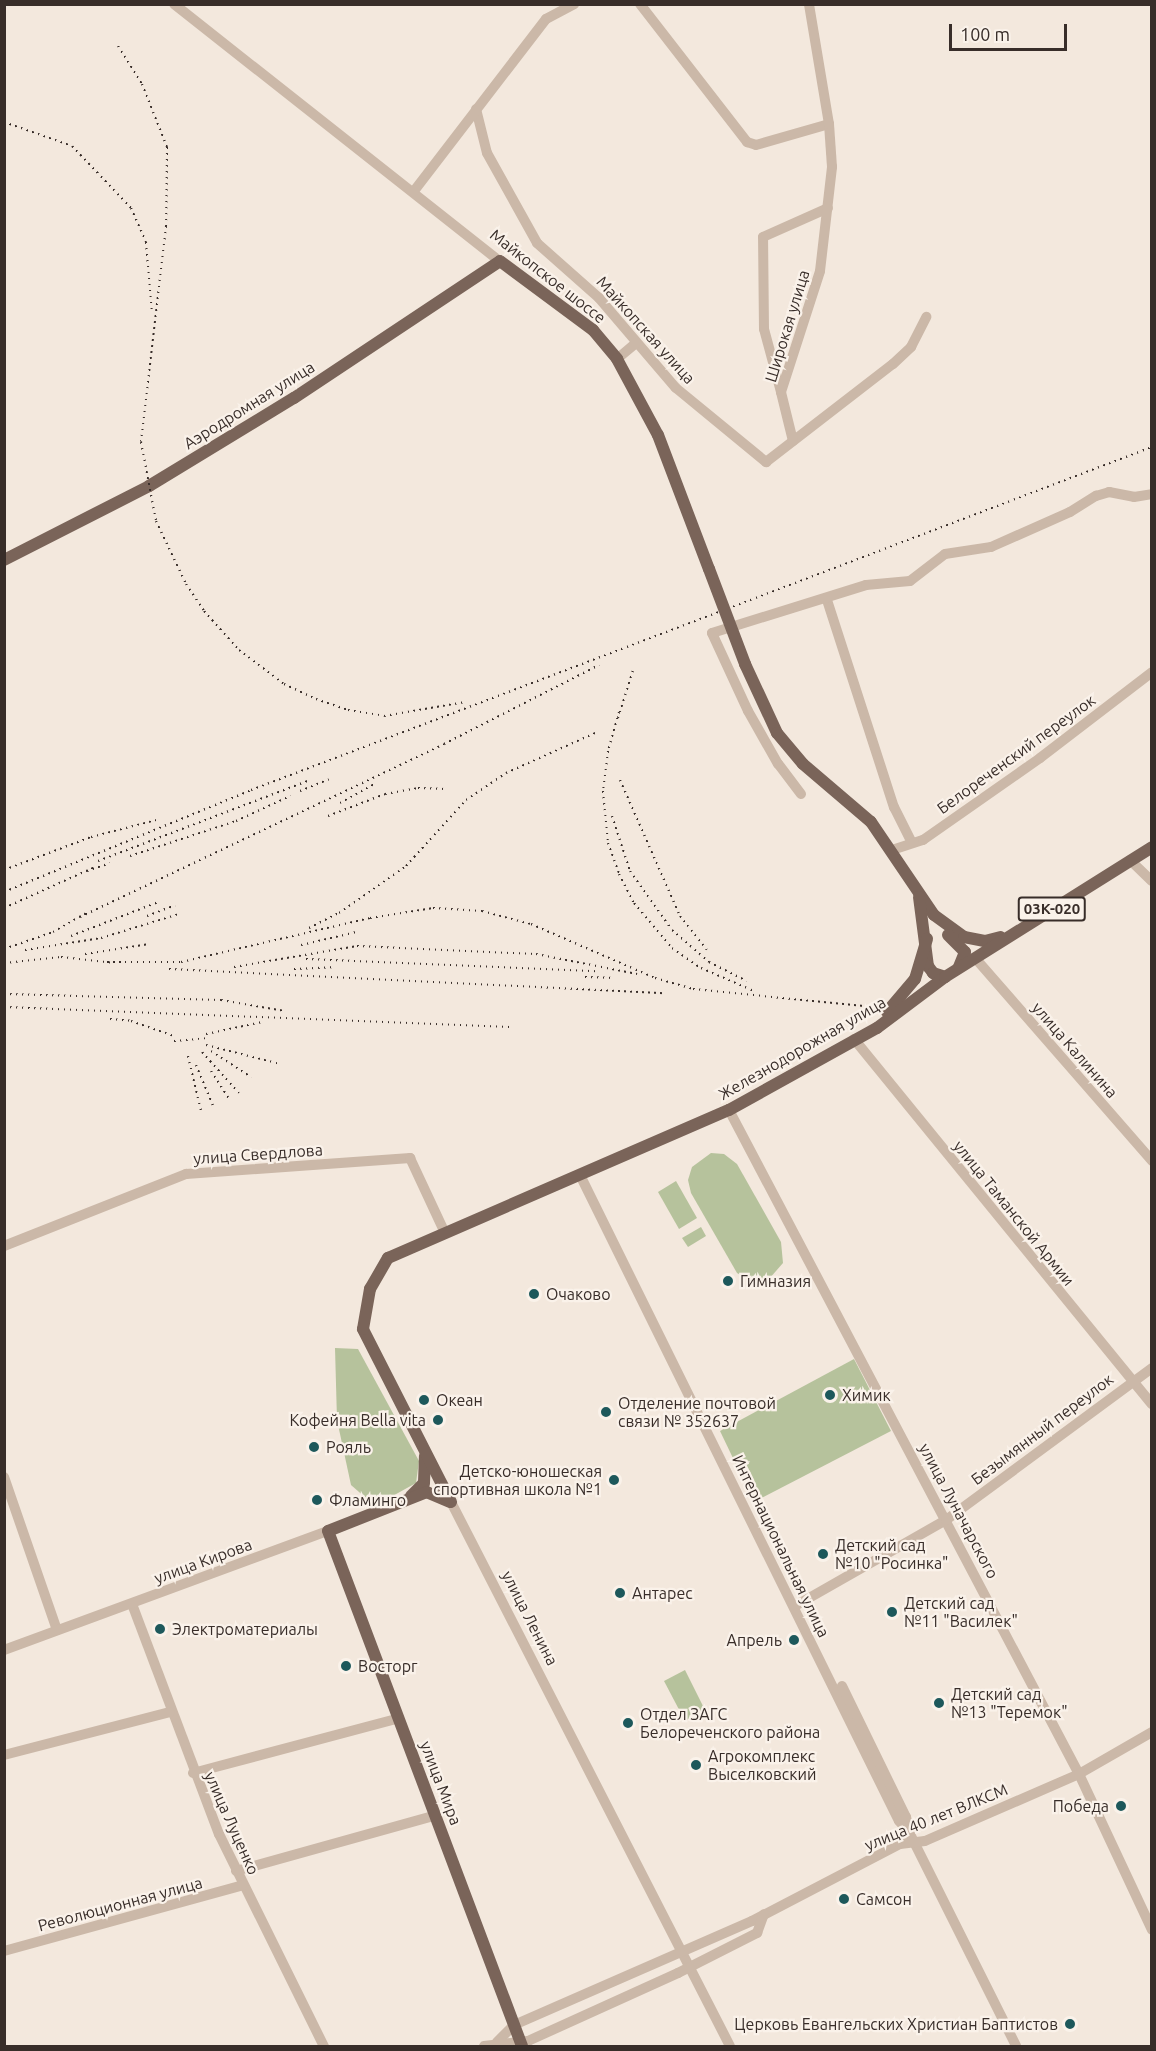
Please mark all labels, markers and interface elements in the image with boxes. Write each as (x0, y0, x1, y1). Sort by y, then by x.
scale bar (952, 12, 1070, 50)
text: 100 m (960, 24, 1010, 44)
street label: Майкопское шоссе (486, 225, 610, 327)
street label: Широкая улица (761, 268, 813, 384)
street label: Майкопская улица (593, 272, 699, 388)
street label: Аэродромная улица (180, 357, 318, 453)
street label: Белореченский переулок (933, 690, 1099, 818)
road number: 03К-020 (1018, 897, 1086, 921)
street label: Железнодорожная улица (715, 992, 889, 1104)
street label: улица Калинина (1028, 998, 1122, 1102)
street label: улица Таманской Армии (949, 1136, 1079, 1290)
street label: улица Свердлова (193, 1140, 323, 1168)
place label: Гимназия (740, 1271, 811, 1291)
marker: Гимназия (721, 1274, 735, 1288)
place label: Очаково (546, 1284, 610, 1304)
marker: Очаково (527, 1287, 541, 1301)
street label: Безымянный переулок (967, 1369, 1117, 1489)
place label: Химик (842, 1385, 891, 1405)
marker: Химик (823, 1388, 837, 1402)
place label: Океан (436, 1390, 483, 1410)
marker: Океан (417, 1393, 431, 1407)
place label: Отделение почтовой связи № 352637 (618, 1393, 776, 1431)
marker: Отделение почтовой связи № 352637 (599, 1405, 613, 1419)
place label: Кофейня Bella vita (290, 1410, 426, 1430)
marker: Кофейня Bella vita (431, 1413, 445, 1427)
place label: Рояль (326, 1437, 371, 1457)
marker: Рояль (307, 1440, 321, 1454)
street label: улица Луначарского (915, 1440, 1003, 1582)
street label: Интернациональная улица (728, 1452, 834, 1640)
place label: Детско-юношеская спортивная школа №1 (433, 1461, 602, 1499)
marker: Детско-юношеская спортивная школа №1 (607, 1473, 621, 1487)
place label: Фламинго (329, 1490, 406, 1510)
marker: Фламинго (310, 1493, 324, 1507)
street label: улица Кирова (152, 1534, 254, 1588)
place label: Детский сад №10 "Росинка" (835, 1535, 948, 1573)
marker: Детский сад №10 "Росинка" (816, 1547, 830, 1561)
street label: улица Ленина (498, 1567, 562, 1669)
place label: Антарес (632, 1583, 693, 1603)
marker: Антарес (613, 1586, 627, 1600)
place label: Детский сад №11 "Василек" (904, 1593, 1018, 1631)
marker: Детский сад №11 "Василек" (885, 1605, 899, 1619)
place label: Электроматериалы (172, 1619, 318, 1639)
marker: Электроматериалы (153, 1622, 167, 1636)
place label: Апрель (727, 1630, 782, 1650)
marker: Апрель (787, 1633, 801, 1647)
place label: Восторг (358, 1656, 417, 1676)
marker: Восторг (339, 1659, 353, 1673)
place label: Детский сад №13 "Теремок" (951, 1684, 1068, 1722)
marker: Детский сад №13 "Теремок" (932, 1696, 946, 1710)
place label: Отдел ЗАГС Белореченского района (640, 1704, 820, 1742)
marker: Отдел ЗАГС Белореченского района (621, 1716, 635, 1730)
street label: улица Мира (416, 1738, 466, 1828)
place label: Агрокомплекс Выселковский (708, 1746, 816, 1784)
marker: Агрокомплекс Выселковский (689, 1758, 703, 1772)
street label: улица Луценко (201, 1768, 263, 1878)
street label: улица 40 лет ВЛКСМ (862, 1780, 1010, 1854)
place label: Победа (1053, 1796, 1109, 1816)
marker: Победа (1114, 1799, 1128, 1813)
street label: Революционная улица (36, 1873, 204, 1935)
place label: Самсон (856, 1889, 912, 1909)
marker: Самсон (837, 1892, 851, 1906)
place label: Церковь Евангельских Христиан Баптистов (734, 2014, 1058, 2034)
marker: Церковь Евангельских Христиан Баптистов (1063, 2017, 1077, 2031)

